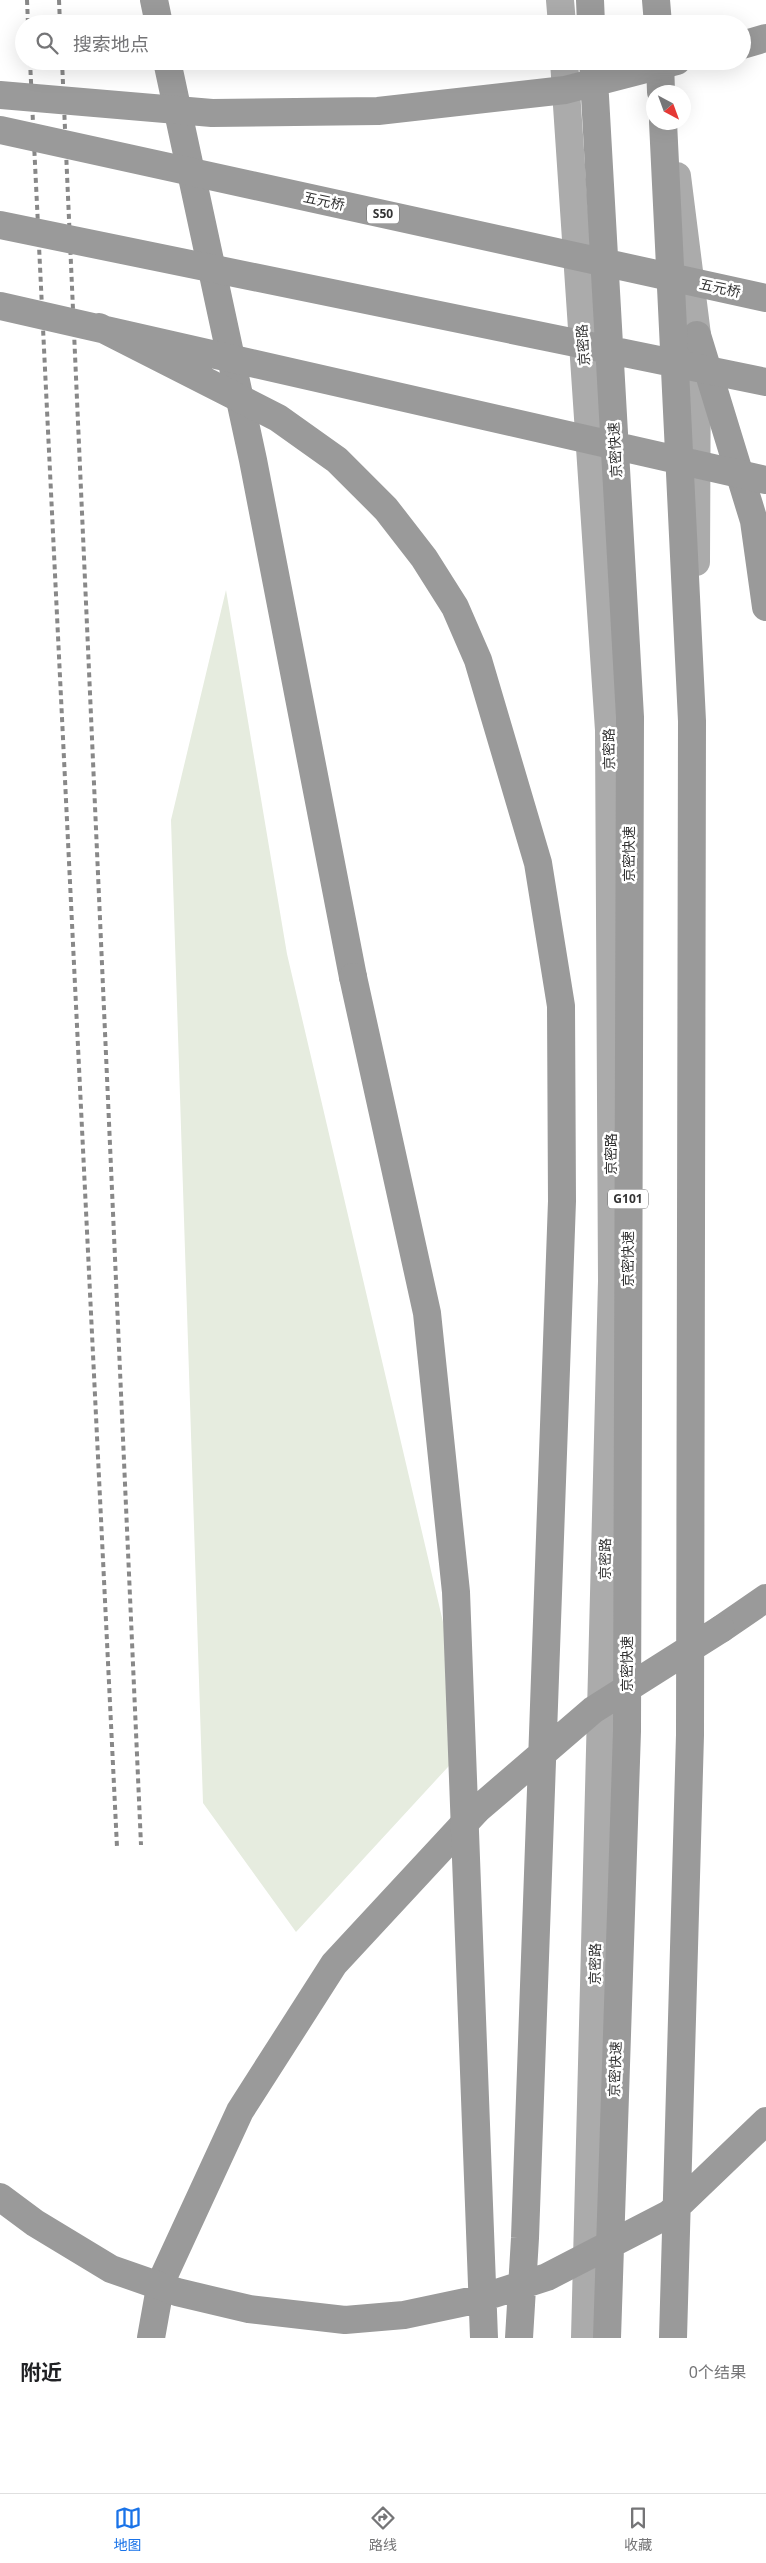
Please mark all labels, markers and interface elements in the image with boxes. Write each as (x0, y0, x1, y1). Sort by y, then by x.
search box (15, 15, 751, 70)
icon: search (33, 29, 61, 57)
text: 搜索地点 (73, 31, 149, 57)
north arrow (646, 85, 691, 130)
street label: 五元桥 (302, 187, 347, 214)
road number: S50 (367, 204, 399, 223)
street label: 五元桥 (698, 274, 743, 301)
street label: 京密路 (572, 323, 593, 367)
street label: 京密快速 (604, 422, 625, 478)
street label: 京密路 (599, 728, 618, 770)
street label: 京密快速 (619, 826, 638, 882)
street label: 京密路 (601, 1133, 620, 1175)
road number: G101 (608, 1190, 648, 1208)
street label: 京密快速 (618, 1231, 637, 1287)
street label: 京密路 (595, 1538, 614, 1580)
street label: 京密快速 (617, 1636, 636, 1692)
street label: 京密路 (585, 1943, 604, 1985)
street label: 京密快速 (604, 2041, 625, 2097)
text: 附近 (20, 2358, 62, 2386)
text: 0个结果 (689, 2361, 746, 2383)
tab: 地图 (114, 2504, 142, 2554)
tab: 路线 (369, 2504, 397, 2554)
tab: 收藏 (624, 2504, 652, 2554)

